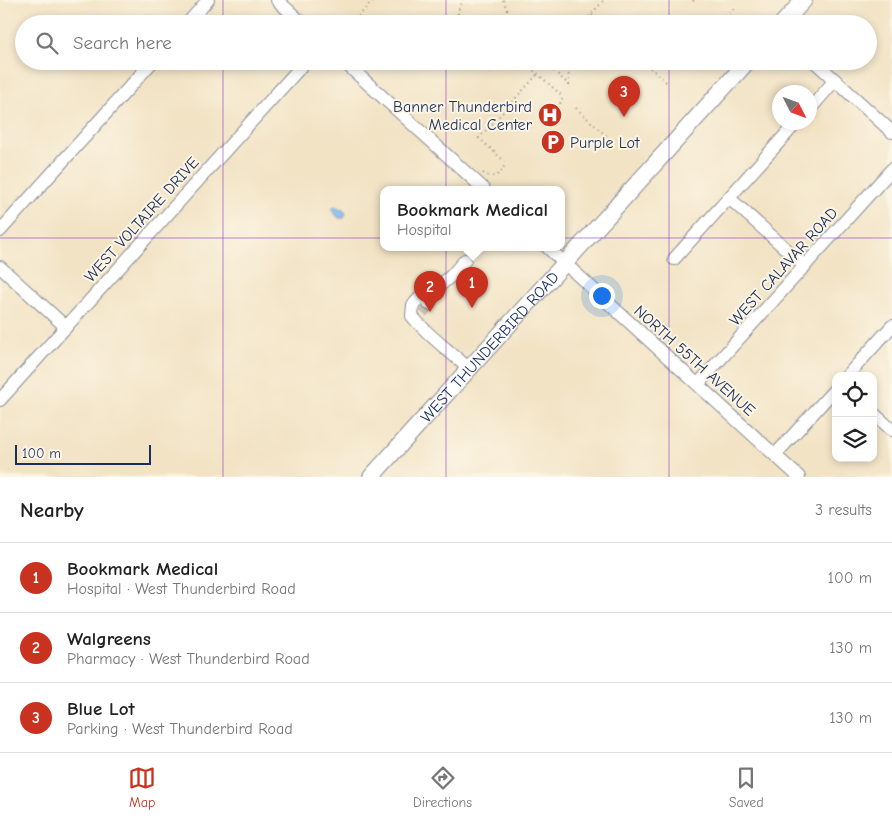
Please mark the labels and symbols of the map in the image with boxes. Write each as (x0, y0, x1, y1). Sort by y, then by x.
pin: 3 (608, 76, 640, 117)
north arrow (772, 85, 817, 130)
place label: Banner Thunderbird Medical Center (393, 98, 533, 134)
hospital icon: Banner Thunderbird Medical Center (537, 102, 563, 128)
parking icon: Purple Lot (540, 129, 566, 155)
place label: Purple Lot (570, 134, 640, 152)
street label: WEST VOLTAIRE DRIVE (81, 153, 203, 286)
street label: WEST CALAVAR ROAD (726, 204, 842, 329)
pin: 1 (456, 267, 488, 308)
street label: WEST THUNDERBIRD ROAD (417, 268, 563, 426)
pin: 2 (414, 271, 446, 312)
your location (589, 283, 615, 309)
street label: NORTH 55TH AVENUE (630, 302, 759, 420)
scale bar (15, 442, 151, 465)

